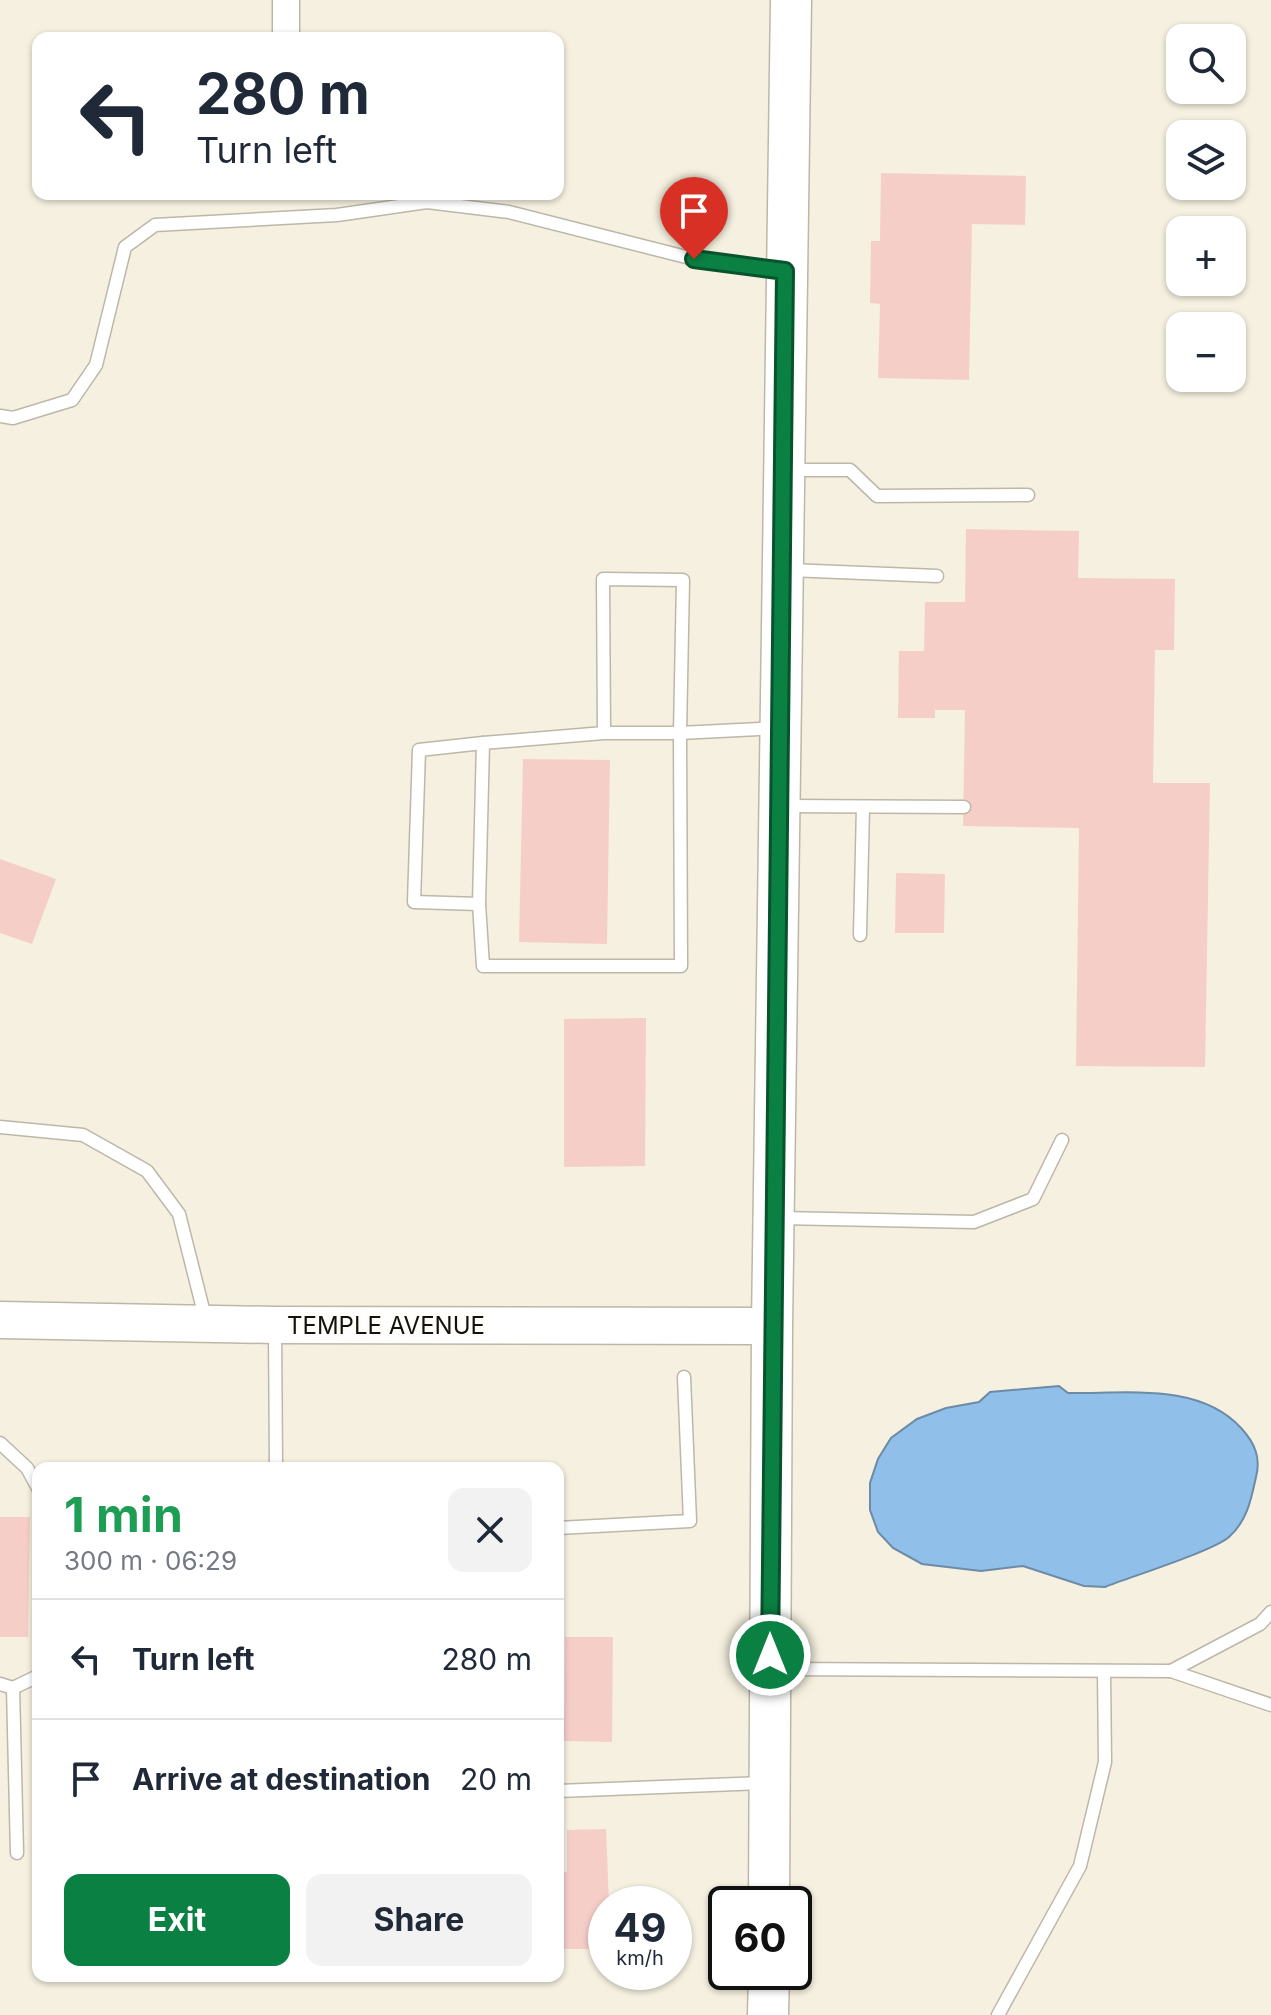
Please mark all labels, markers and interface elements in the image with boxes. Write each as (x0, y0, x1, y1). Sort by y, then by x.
map controls (1166, 24, 1246, 392)
button: search (1166, 24, 1246, 104)
text: 280 m (196, 60, 370, 128)
icon: left (64, 64, 168, 168)
button: layers (1166, 120, 1246, 200)
text: Turn left (196, 128, 337, 172)
pin (660, 177, 728, 259)
icon: arrive (672, 189, 716, 233)
button: + (1166, 216, 1246, 296)
button: − (1166, 312, 1246, 392)
street label: TEMPLE AVENUE (287, 1311, 485, 1340)
text: 1 min (64, 1485, 183, 1544)
button: close (448, 1488, 532, 1572)
text: 300 m · 06:29 (64, 1545, 237, 1576)
position arrow (728, 1613, 812, 1697)
icon: left (64, 1637, 108, 1681)
text: Turn left (132, 1641, 254, 1677)
text: 280 m (442, 1641, 532, 1677)
icon: arrive (64, 1757, 108, 1801)
text: Arrive at destination (132, 1761, 430, 1797)
text: 20 m (460, 1761, 532, 1797)
button: Exit (64, 1874, 290, 1966)
button: Share (306, 1874, 532, 1966)
speed limit sign: 60 (708, 1886, 812, 1990)
text: 49 (613, 1903, 667, 1952)
text: km/h (616, 1946, 664, 1970)

